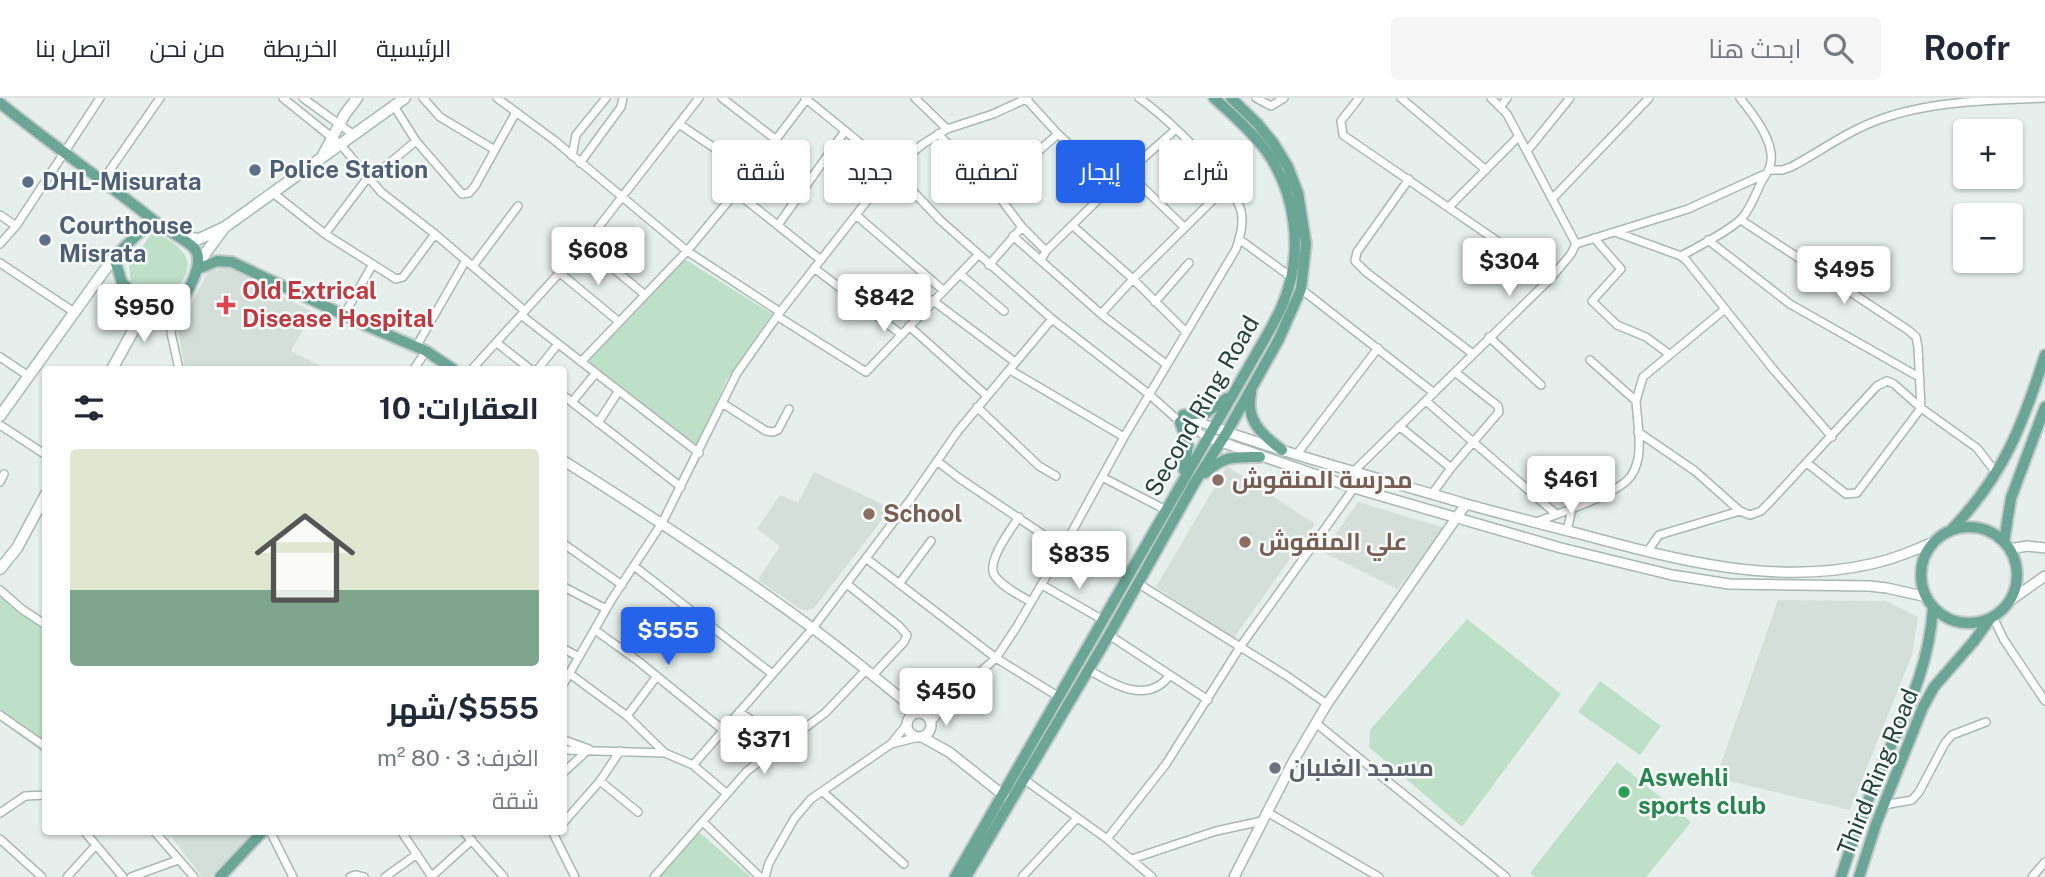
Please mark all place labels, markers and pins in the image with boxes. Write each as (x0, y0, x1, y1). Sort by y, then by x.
place label: Police Station (269, 155, 428, 183)
marker: Police Station (247, 162, 263, 178)
place label: DHL-Misurata (42, 167, 202, 195)
marker: DHL-Misurata (20, 174, 36, 190)
place label: Courthouse Misrata (59, 211, 193, 267)
pin: $608 (557, 228, 639, 287)
marker: Courthouse Misrata (37, 232, 53, 248)
pin: $304 (1468, 238, 1550, 298)
pin: $495 (1803, 246, 1885, 306)
pin: $842 (843, 274, 925, 334)
place label: Old Extrical Disease Hospital (242, 276, 434, 332)
pin: $950 (103, 285, 185, 344)
marker: Old Extrical Disease Hospital (216, 295, 236, 315)
pin: $461 (1530, 456, 1612, 516)
place label: مدرسة المنقوش (1232, 465, 1413, 494)
marker: مدرسة المنقوش (1210, 472, 1226, 488)
place label: School (883, 499, 962, 527)
marker: School (861, 506, 877, 522)
place label: علي المنقوش (1259, 527, 1407, 561)
pin: $835 (1038, 532, 1120, 591)
marker: علي المنقوش (1237, 534, 1253, 550)
pin: $555 (627, 608, 709, 667)
pin: $450 (905, 668, 987, 728)
pin: $371 (723, 716, 805, 776)
place label: مسجد الغلبان (1289, 753, 1434, 782)
marker: مسجد الغلبان (1267, 760, 1283, 776)
place label: Aswehli sports club (1638, 763, 1766, 819)
marker: Aswehli sports club (1616, 784, 1632, 800)

